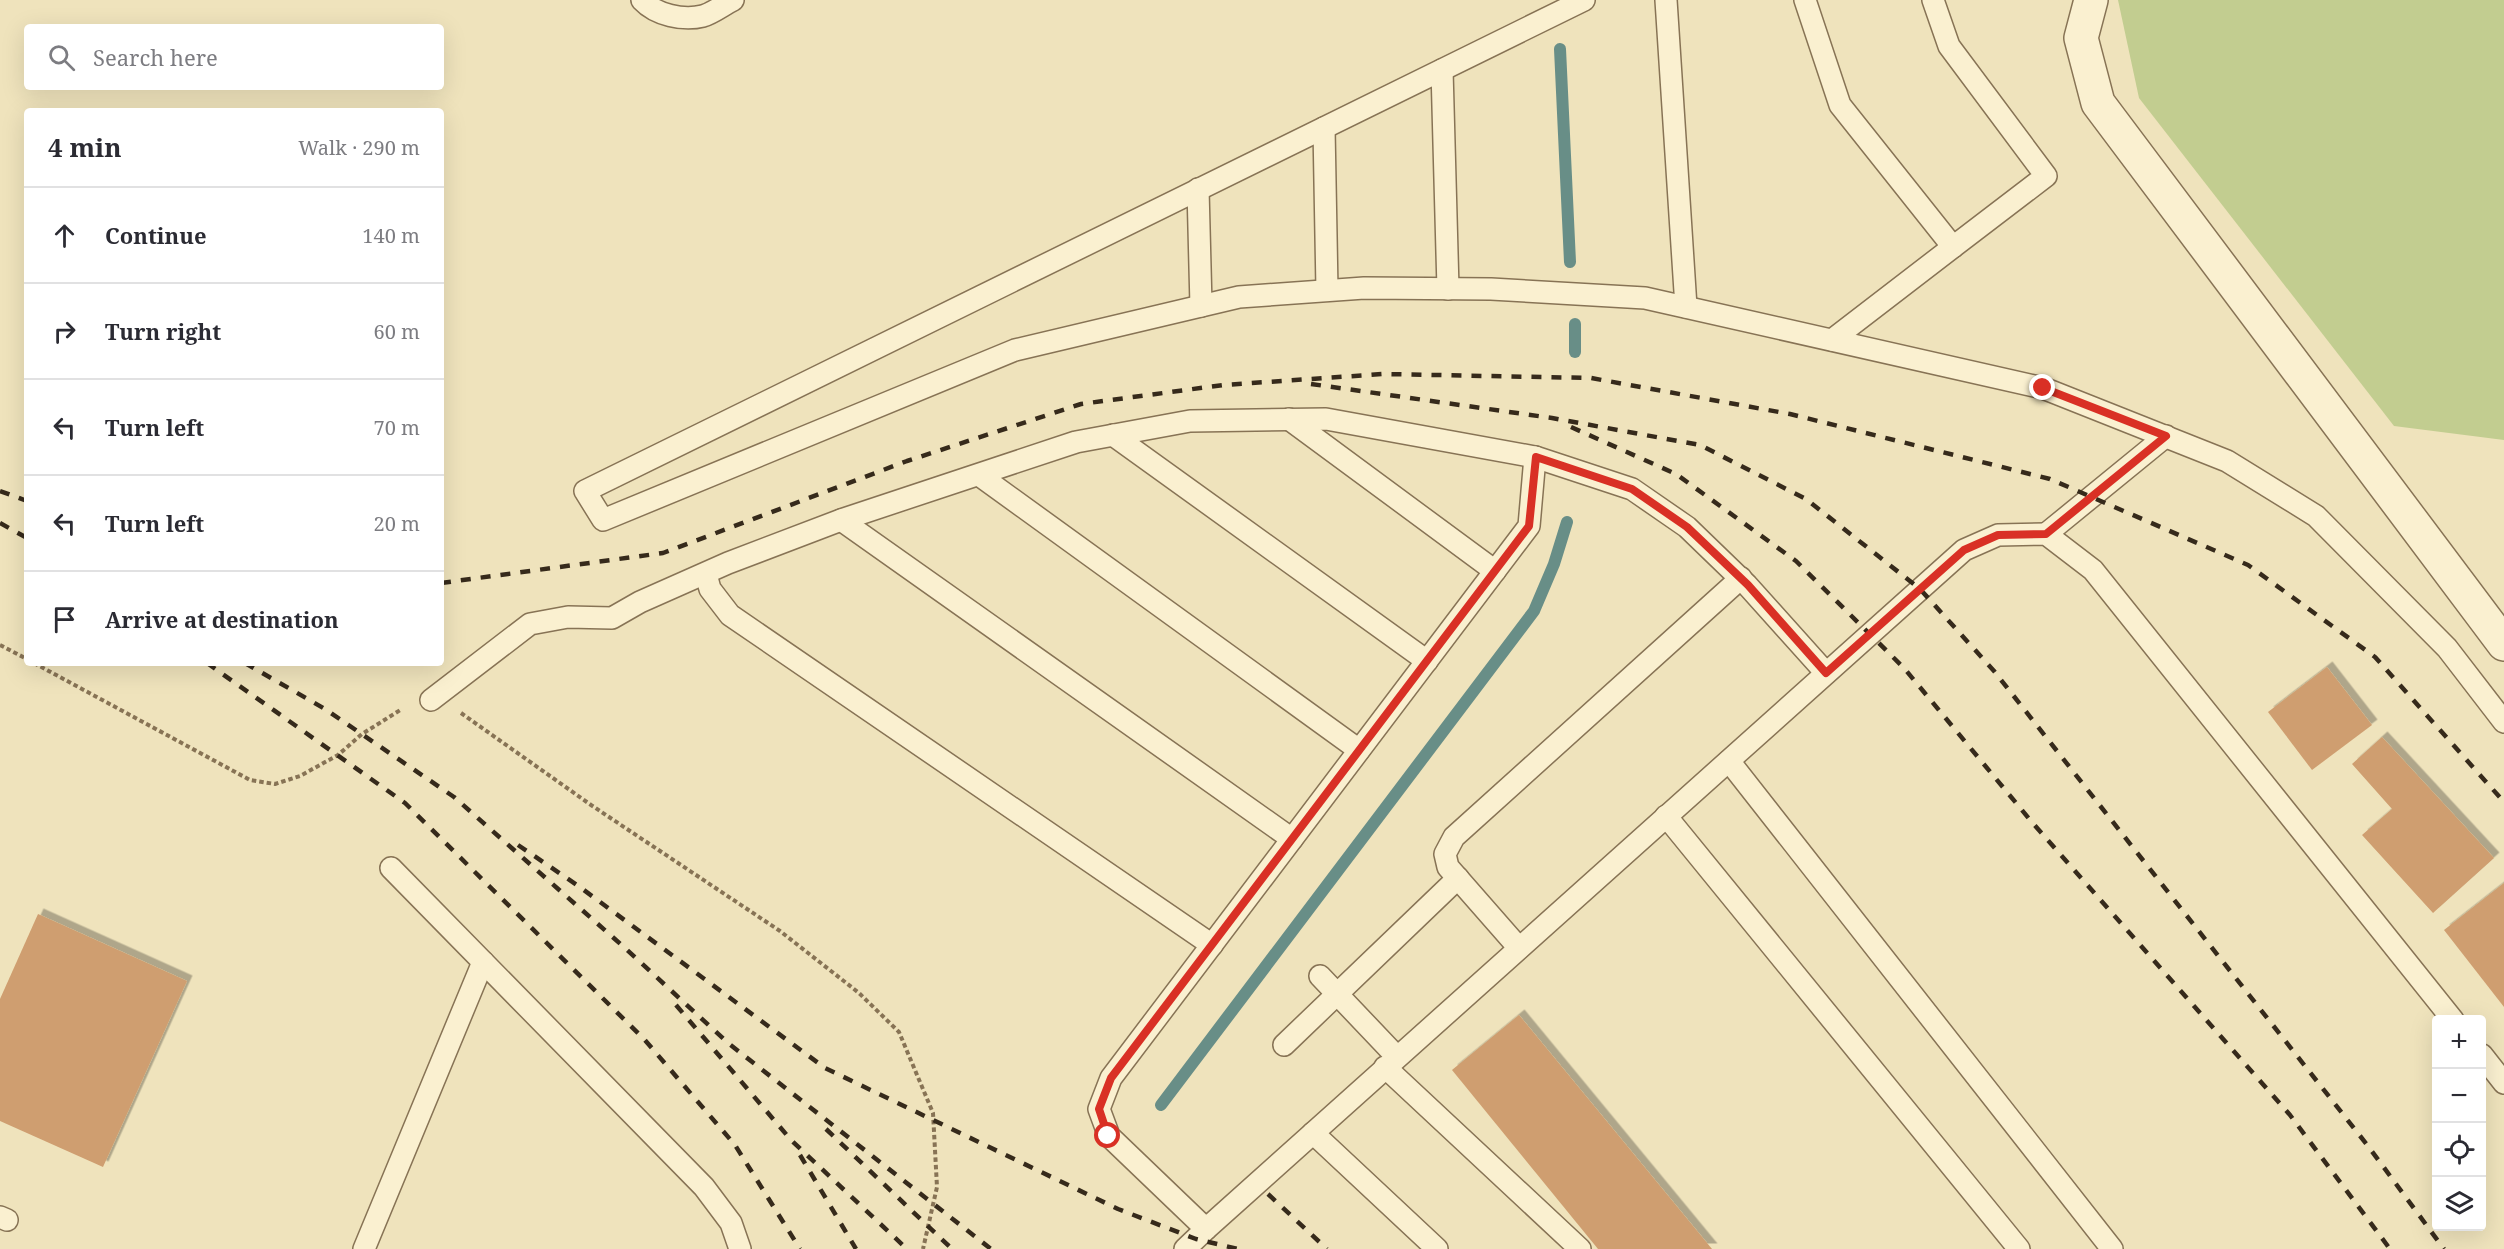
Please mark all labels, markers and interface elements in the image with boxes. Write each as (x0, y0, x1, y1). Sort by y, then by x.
search box (24, 24, 444, 90)
icon: search (45, 41, 78, 74)
text: Search here (93, 42, 218, 72)
text: 4 min (48, 129, 122, 165)
text: Walk · 290 m (298, 134, 420, 161)
icon: ahead (48, 219, 81, 252)
text: Continue (105, 220, 207, 250)
text: 140 m (362, 222, 420, 249)
icon: right (48, 315, 81, 348)
text: Turn right (105, 316, 221, 346)
text: 60 m (374, 318, 420, 345)
route end (2029, 374, 2055, 400)
icon: left (48, 411, 81, 444)
text: Turn left (105, 412, 204, 442)
text: 70 m (374, 414, 420, 441)
icon: left (48, 507, 81, 540)
text: Turn left (105, 508, 204, 538)
text: 20 m (374, 510, 420, 537)
icon: arrive (48, 603, 81, 636)
text: Arrive at destination (105, 604, 339, 634)
map controls (2432, 1015, 2486, 1231)
button: + (2432, 1015, 2486, 1069)
button: − (2432, 1069, 2486, 1123)
route start (1094, 1122, 1120, 1148)
button: locate (2432, 1123, 2486, 1177)
button: layers (2432, 1177, 2486, 1231)

